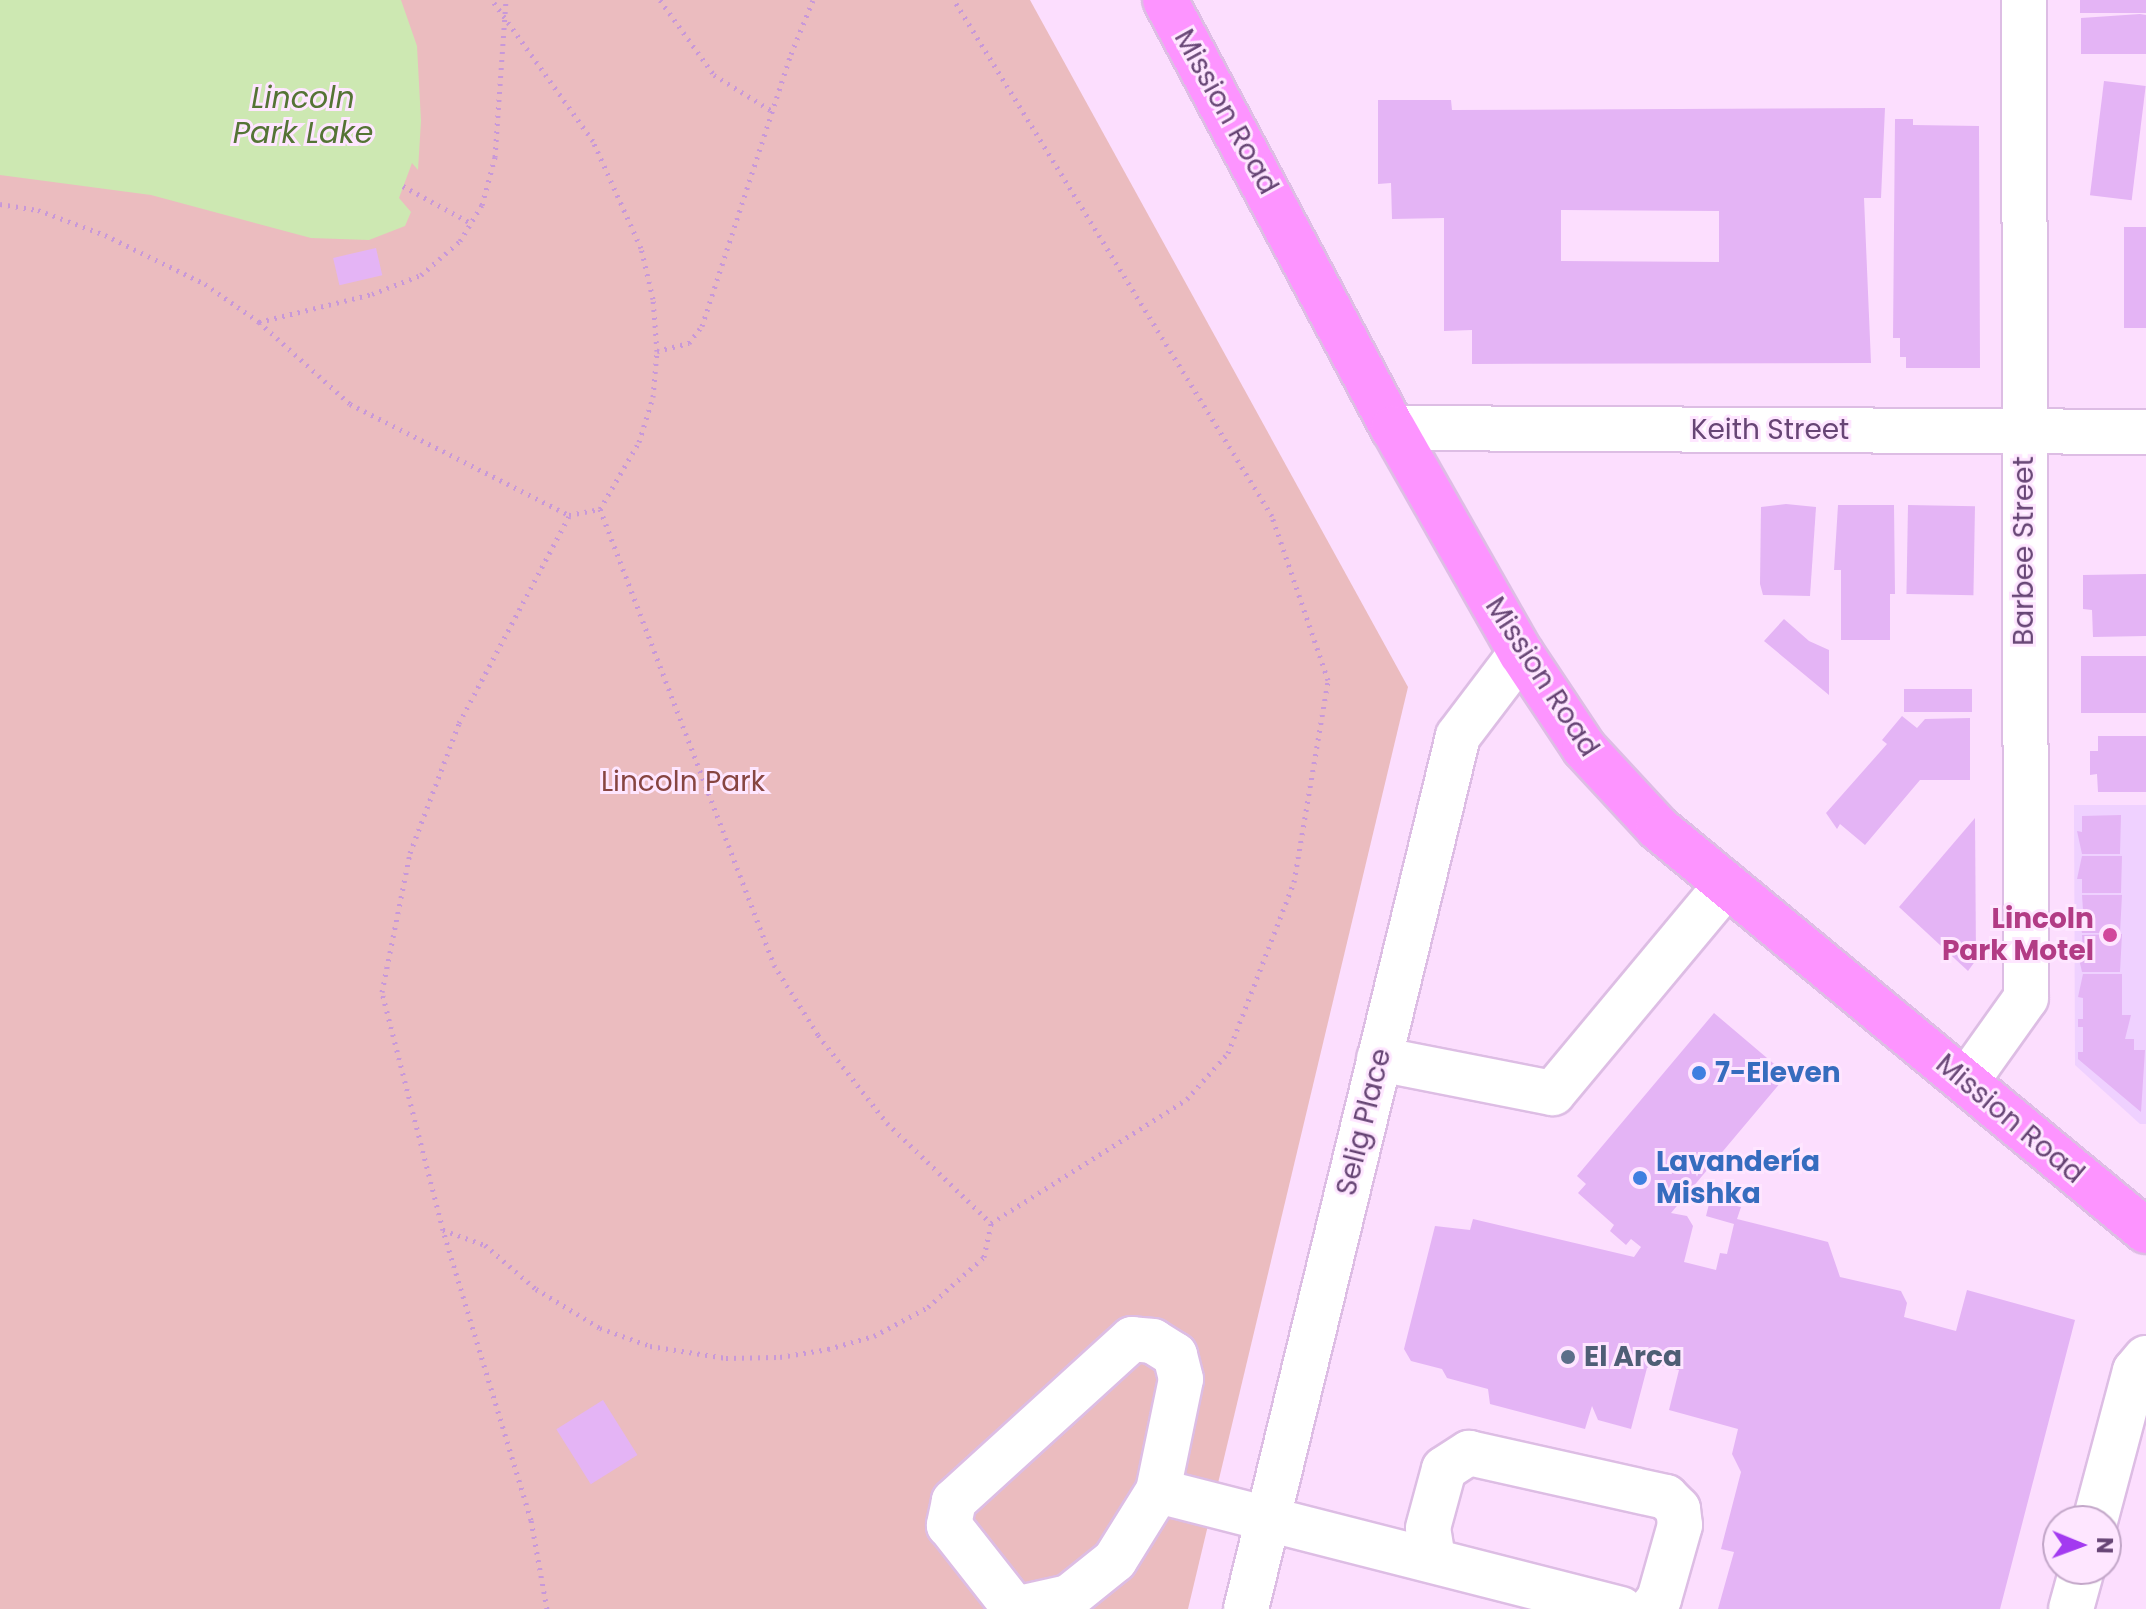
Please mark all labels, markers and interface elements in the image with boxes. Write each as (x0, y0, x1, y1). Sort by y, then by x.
street label: Mission Road (1167, 24, 1285, 200)
water label: Lincoln Park Lake (233, 80, 373, 150)
street label: Keith Street (1691, 413, 1849, 447)
street label: Barbee Street (2007, 456, 2041, 646)
street label: Mission Road (1478, 591, 1606, 763)
park label: Lincoln Park (601, 765, 765, 799)
place label: Lincoln Park Motel (1942, 902, 2094, 968)
marker: Lincoln Park Motel (2101, 926, 2119, 944)
street label: Selig Place (1330, 1045, 1398, 1199)
street label: Mission Road (1929, 1047, 2091, 1191)
place label: 7-Eleven (1715, 1056, 1841, 1090)
marker: 7-Eleven (1690, 1064, 1708, 1082)
place label: Lavandería Mishka (1656, 1145, 1820, 1211)
marker: Lavandería Mishka (1631, 1169, 1649, 1187)
place label: El Arca (1584, 1340, 1682, 1374)
marker: El Arca (1559, 1348, 1577, 1366)
north arrow (2042, 1505, 2122, 1585)
text: N (2089, 1537, 2120, 1554)

